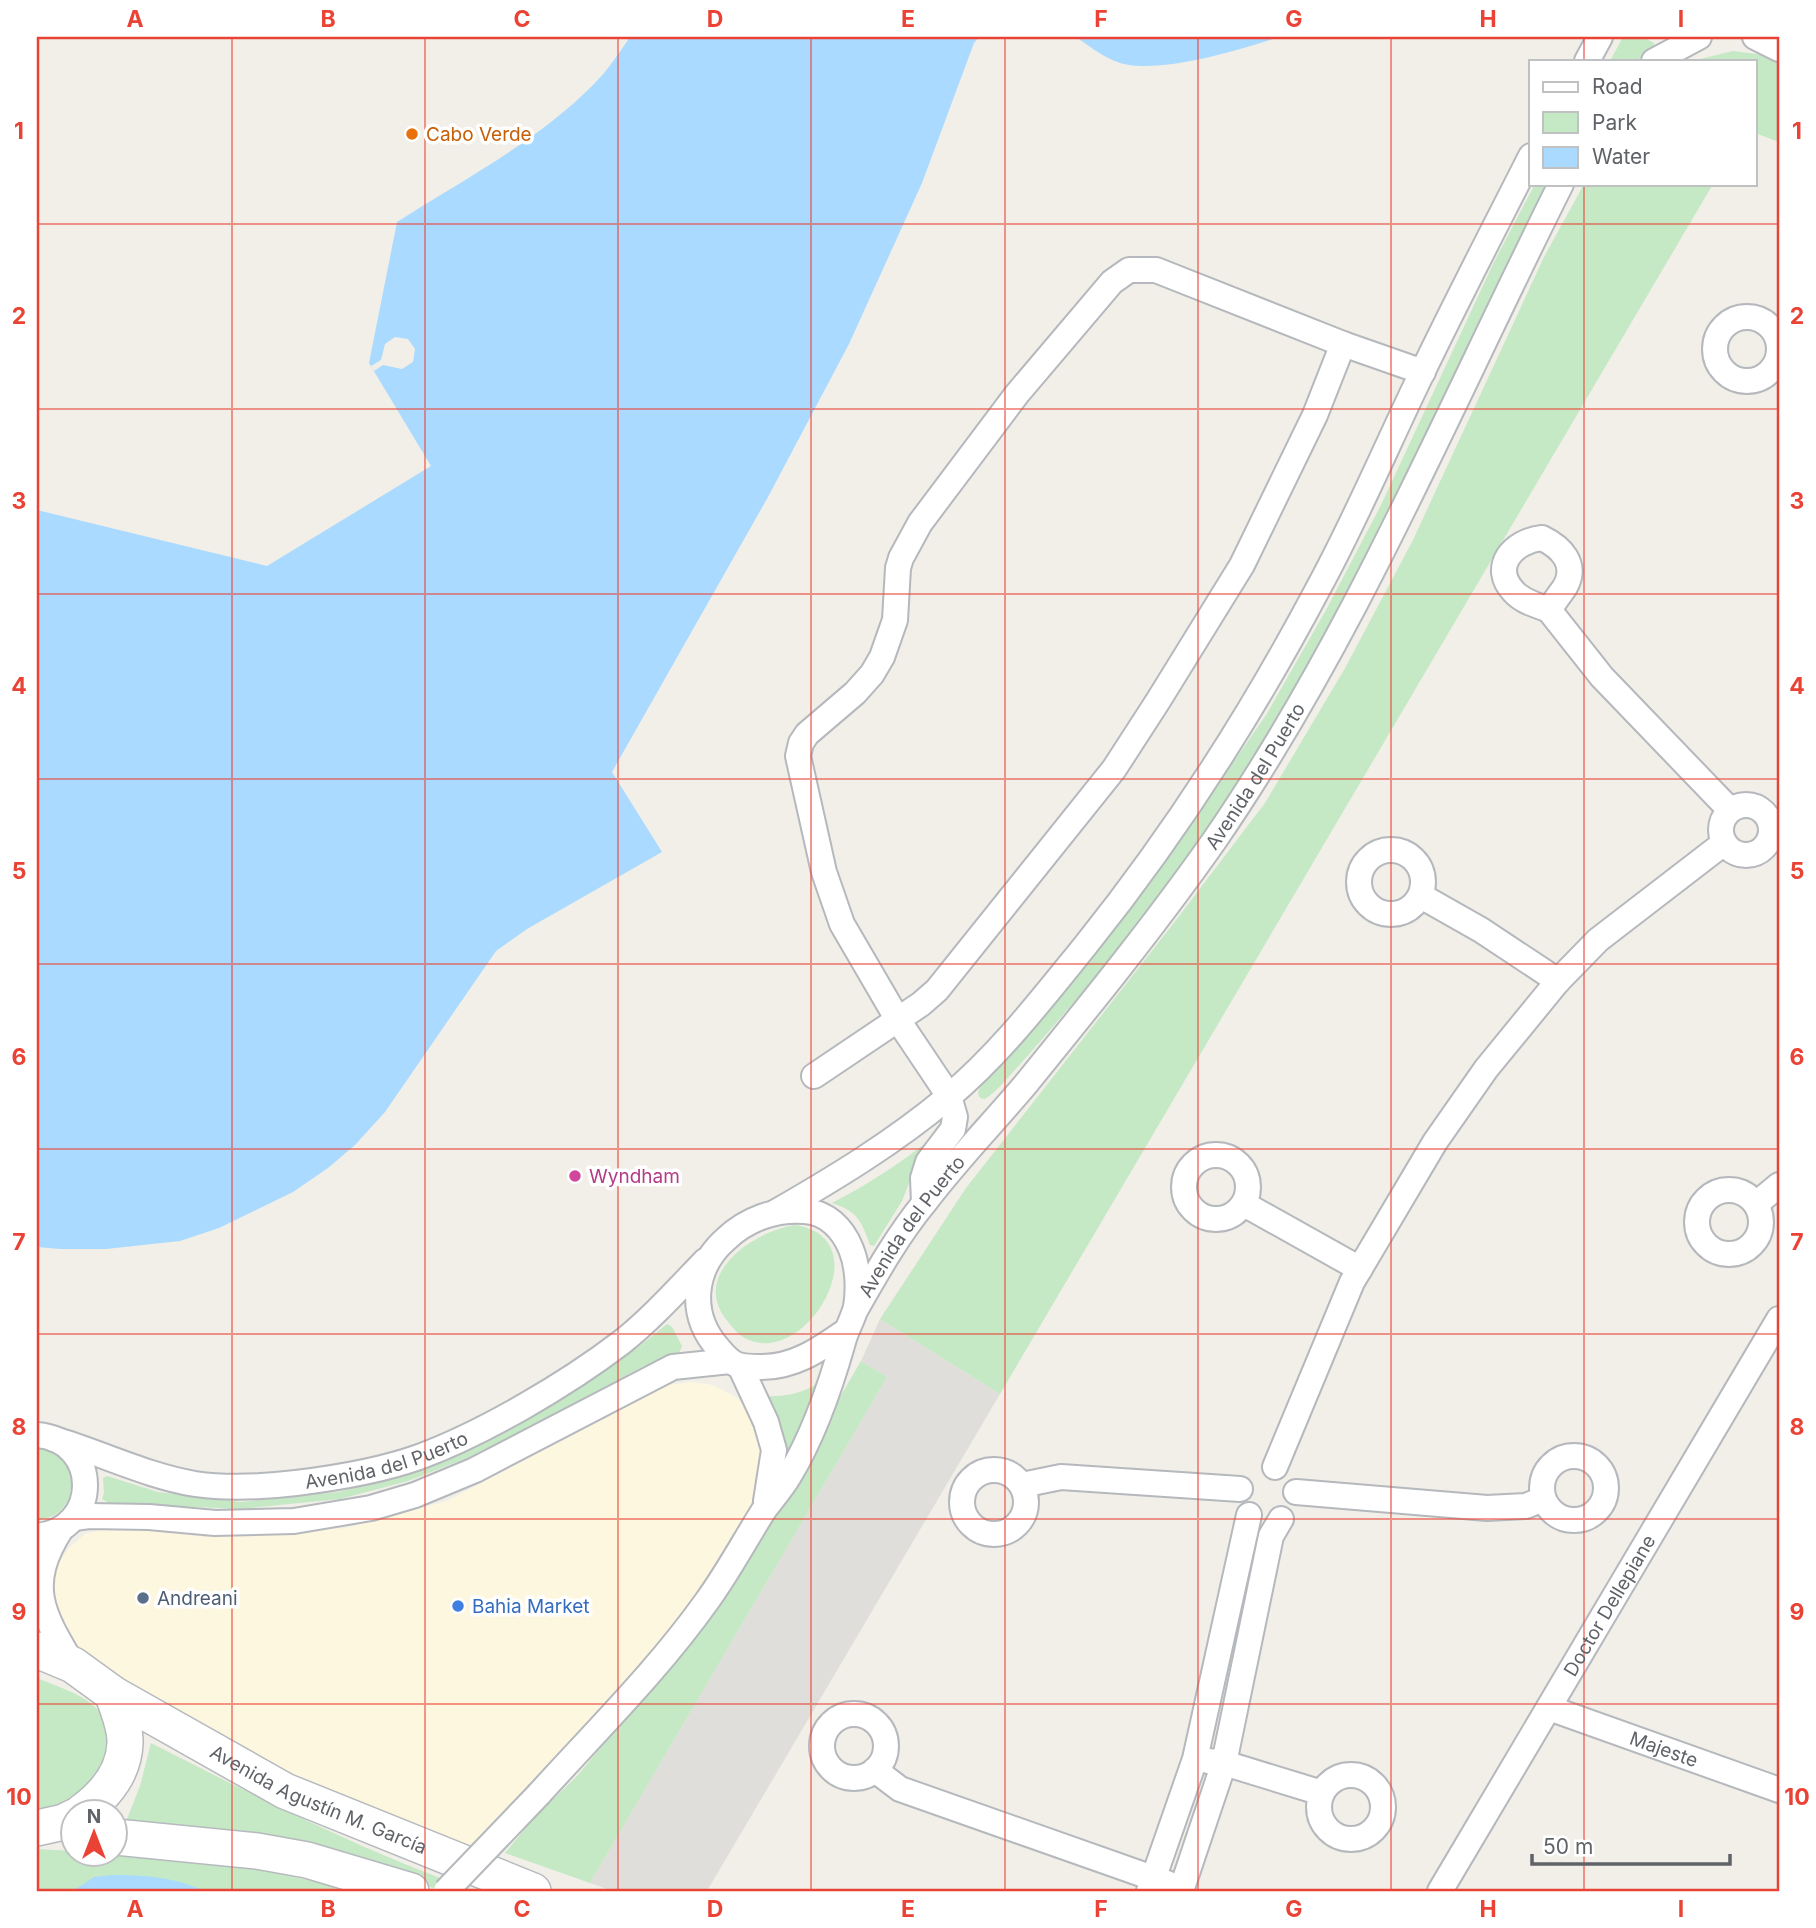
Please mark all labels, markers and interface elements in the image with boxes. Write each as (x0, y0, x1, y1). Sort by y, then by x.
text: A (126, 5, 144, 33)
text: B (320, 5, 336, 33)
text: C (513, 5, 531, 33)
text: D (707, 5, 723, 33)
text: E (901, 5, 915, 33)
text: F (1094, 5, 1108, 33)
text: G (1285, 5, 1303, 33)
text: H (1479, 5, 1497, 33)
text: I (1678, 5, 1684, 33)
legend (1529, 60, 1756, 186)
text: Road (1592, 74, 1643, 99)
text: Park (1592, 110, 1637, 135)
text: 1 (14, 117, 24, 145)
text: 1 (1792, 117, 1802, 145)
place label: Cabo Verde (426, 123, 532, 146)
marker: Cabo Verde (404, 126, 420, 142)
text: Water (1592, 144, 1650, 169)
text: 2 (12, 302, 26, 330)
text: 2 (1790, 302, 1804, 330)
text: 3 (12, 487, 26, 515)
text: 3 (1790, 487, 1804, 515)
text: 4 (11, 672, 27, 700)
text: 4 (1789, 672, 1805, 700)
street label: Avenida del Puerto (1200, 699, 1310, 854)
text: 5 (12, 857, 26, 885)
text: 5 (1790, 857, 1804, 885)
text: 6 (12, 1043, 26, 1071)
text: 6 (1790, 1043, 1804, 1071)
street label: Avenida del Puerto (854, 1150, 970, 1301)
place label: Wyndham (589, 1165, 680, 1188)
marker: Wyndham (567, 1168, 583, 1184)
text: 7 (12, 1228, 26, 1256)
text: 7 (1790, 1228, 1804, 1256)
text: 8 (12, 1413, 26, 1441)
text: 8 (1790, 1413, 1804, 1441)
street label: Avenida del Puerto (303, 1426, 471, 1493)
street label: Doctor Dellepiane (1559, 1531, 1660, 1680)
place label: Andreani (157, 1587, 238, 1610)
marker: Andreani (135, 1590, 151, 1606)
place label: Bahia Market (472, 1595, 590, 1618)
text: 9 (12, 1598, 26, 1626)
marker: Bahia Market (450, 1598, 466, 1614)
text: 9 (1790, 1598, 1804, 1626)
street label: Majeste (1627, 1726, 1701, 1772)
street label: Avenida Agustín M. García (206, 1740, 430, 1859)
text: 10 (6, 1783, 32, 1811)
text: 10 (1784, 1783, 1810, 1811)
north arrow (60, 1798, 130, 1868)
text: N (87, 1805, 101, 1828)
scale bar (1532, 1823, 1730, 1867)
text: 50 m (1543, 1834, 1593, 1859)
text: A (126, 1895, 144, 1923)
text: B (320, 1895, 336, 1923)
text: C (513, 1895, 531, 1923)
text: D (707, 1895, 723, 1923)
text: E (901, 1895, 915, 1923)
text: F (1094, 1895, 1108, 1923)
text: G (1285, 1895, 1303, 1923)
text: H (1479, 1895, 1497, 1923)
text: I (1678, 1895, 1684, 1923)

